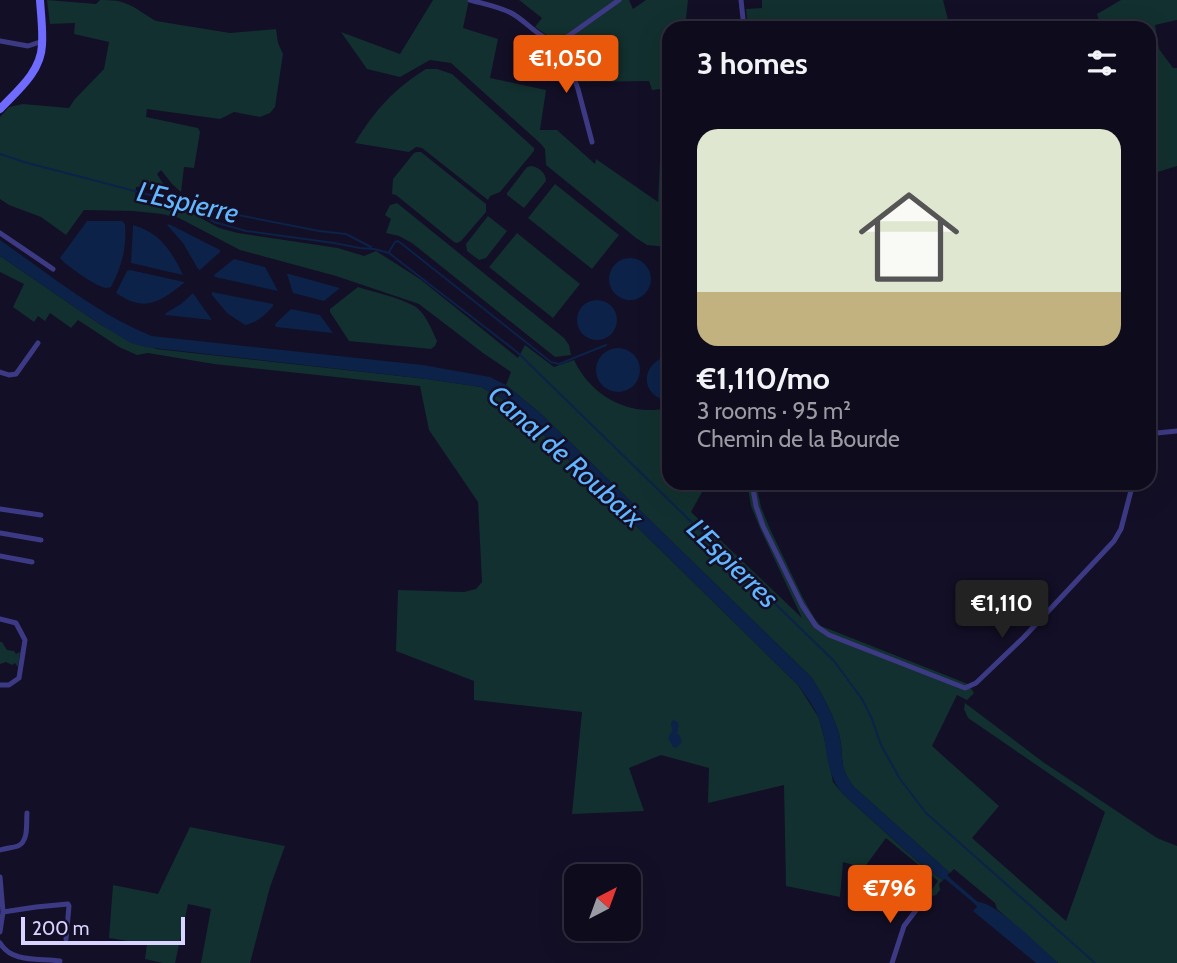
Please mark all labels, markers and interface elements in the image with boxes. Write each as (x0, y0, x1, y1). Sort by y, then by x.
pin: €1,050 (509, 36, 623, 95)
text: €1,050 (529, 44, 603, 72)
icon: filters (1083, 44, 1121, 82)
text: 3 homes (697, 45, 808, 82)
water label: L'Espierre (134, 174, 242, 230)
icon: home (846, 174, 972, 300)
text: €1,110/mo (697, 360, 830, 397)
water label: Canal de Roubaix (481, 377, 651, 535)
text: 3 rooms · 95 m² (697, 397, 851, 425)
text: Chemin de la Bourde (697, 425, 900, 453)
water label: L'Espierres (680, 511, 786, 615)
pin: €1,110 (945, 580, 1059, 640)
text: €1,110 (971, 589, 1033, 617)
north arrow (564, 864, 640, 942)
map controls (564, 864, 641, 941)
pin: €796 (849, 866, 931, 925)
text: €796 (864, 874, 916, 902)
scale bar (21, 914, 186, 946)
text: 200 m (32, 917, 89, 940)

